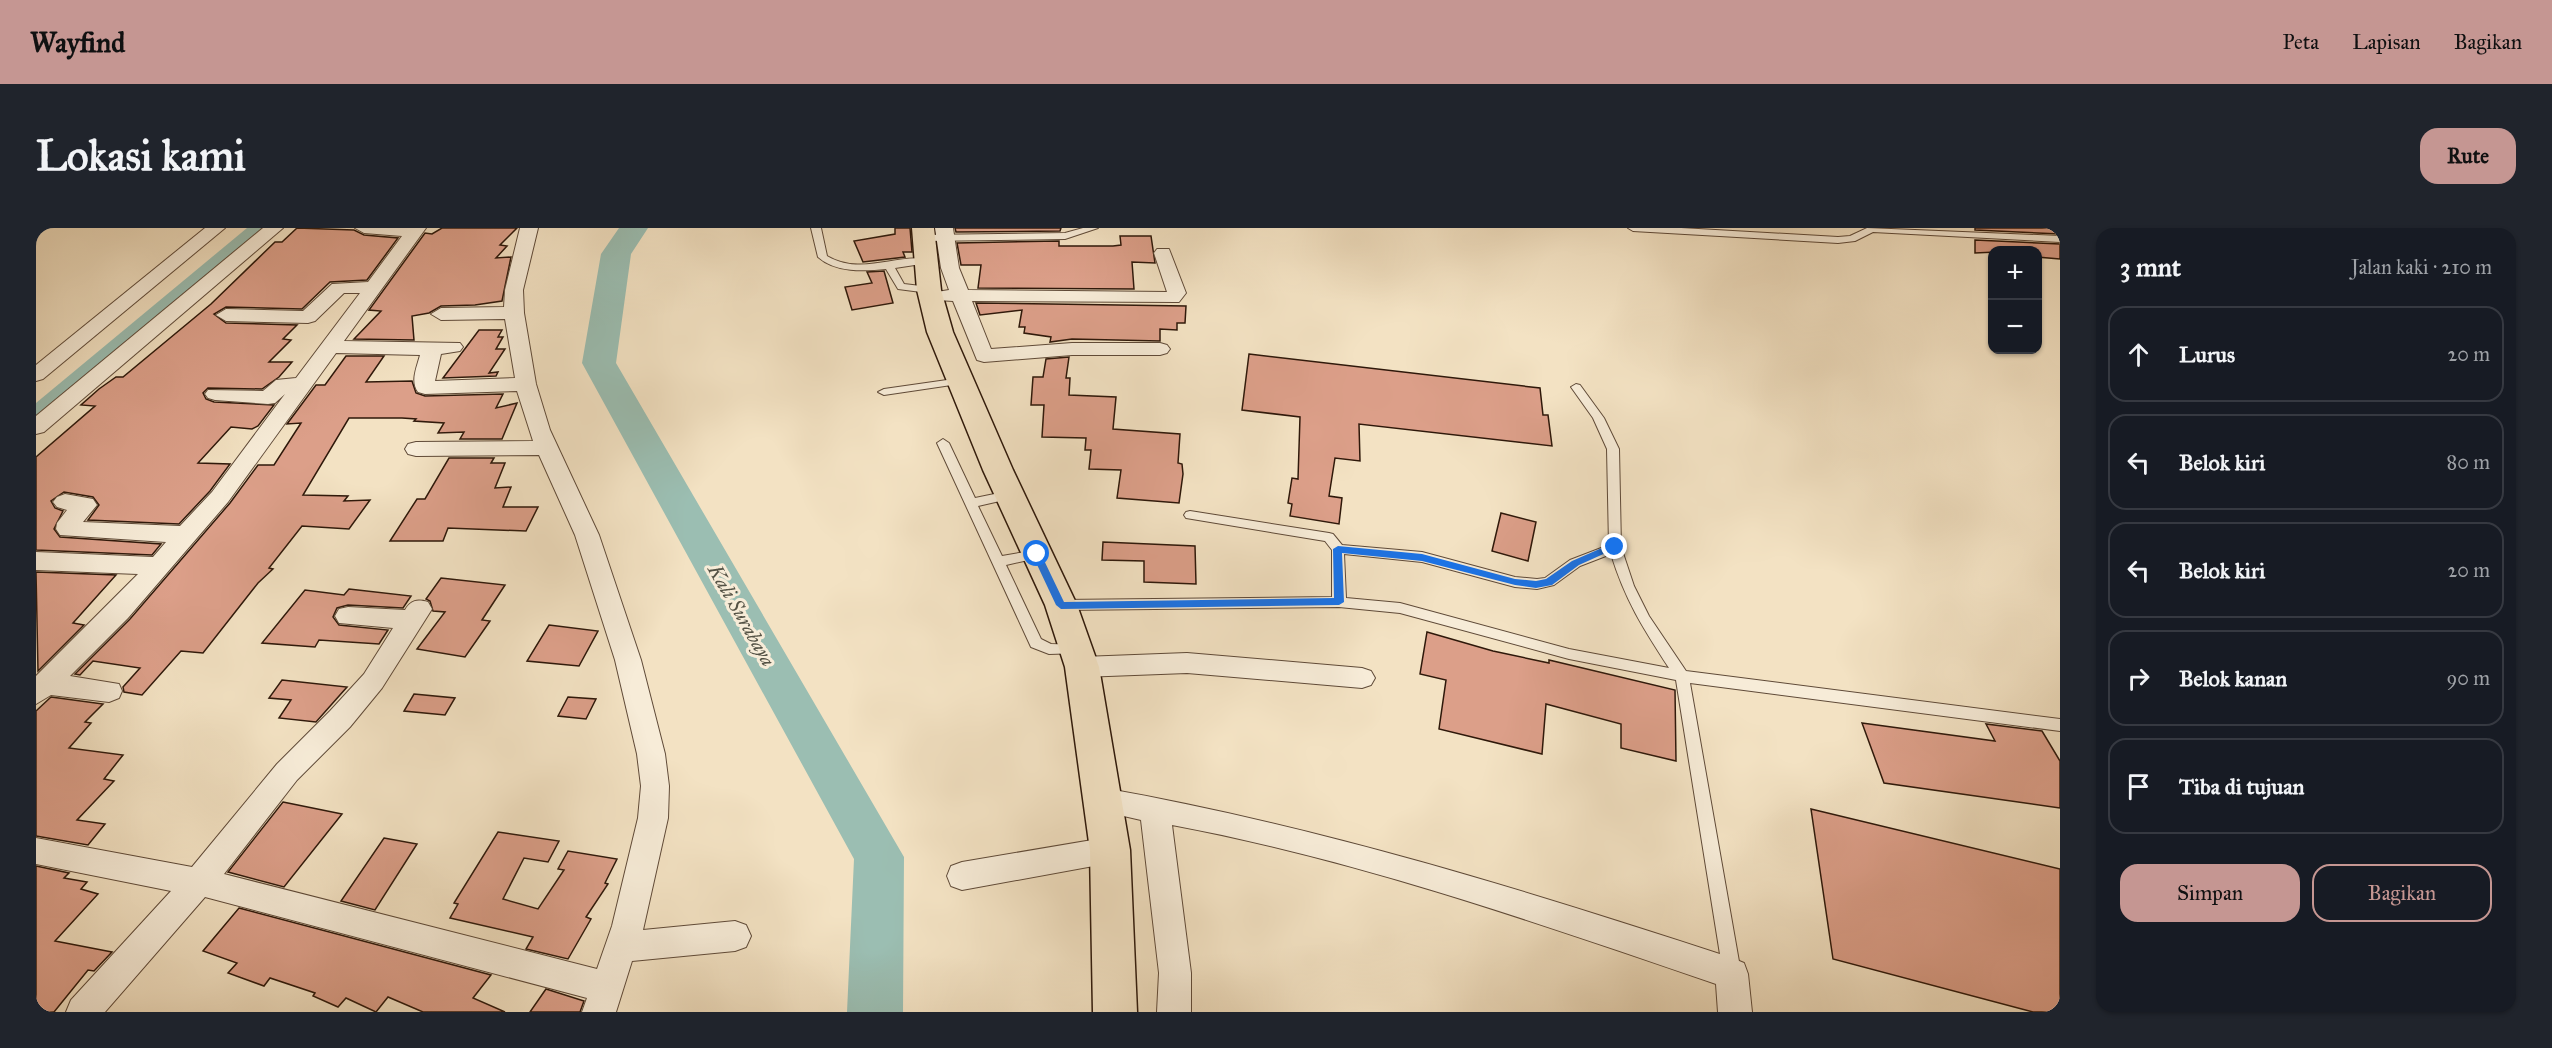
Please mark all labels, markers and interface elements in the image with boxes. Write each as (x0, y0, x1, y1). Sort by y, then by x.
text: Wayfind (30, 25, 125, 60)
text: Peta (2283, 29, 2319, 55)
text: Lapisan (2352, 29, 2421, 55)
text: Bagikan (2454, 29, 2522, 55)
button: Rute (2420, 128, 2516, 184)
text: Lokasi kami (36, 130, 246, 182)
map controls (1988, 246, 2042, 354)
button: + (1988, 246, 2042, 300)
text: 3 mnt (2120, 251, 2181, 283)
text: Jalan kaki · 210 m (2351, 255, 2492, 279)
button: − (1988, 300, 2042, 354)
icon: ahead (2122, 338, 2155, 371)
text: Lurus (2179, 341, 2235, 368)
text: 20 m (2447, 342, 2490, 366)
icon: left (2122, 446, 2155, 479)
text: Belok kiri (2179, 449, 2265, 476)
text: 80 m (2447, 450, 2490, 474)
route end (1601, 533, 1627, 559)
route start (1023, 540, 1049, 566)
icon: left (2122, 554, 2155, 587)
text: Belok kiri (2179, 557, 2265, 584)
text: 20 m (2447, 558, 2490, 582)
water label: Kali Surabaya (703, 559, 781, 670)
icon: right (2122, 662, 2155, 695)
text: Belok kanan (2179, 665, 2287, 692)
text: 90 m (2447, 666, 2490, 690)
icon: arrive (2122, 770, 2155, 803)
text: Tiba di tujuan (2179, 773, 2304, 800)
button: Simpan (2120, 864, 2300, 922)
button: Bagikan (2312, 864, 2492, 922)

